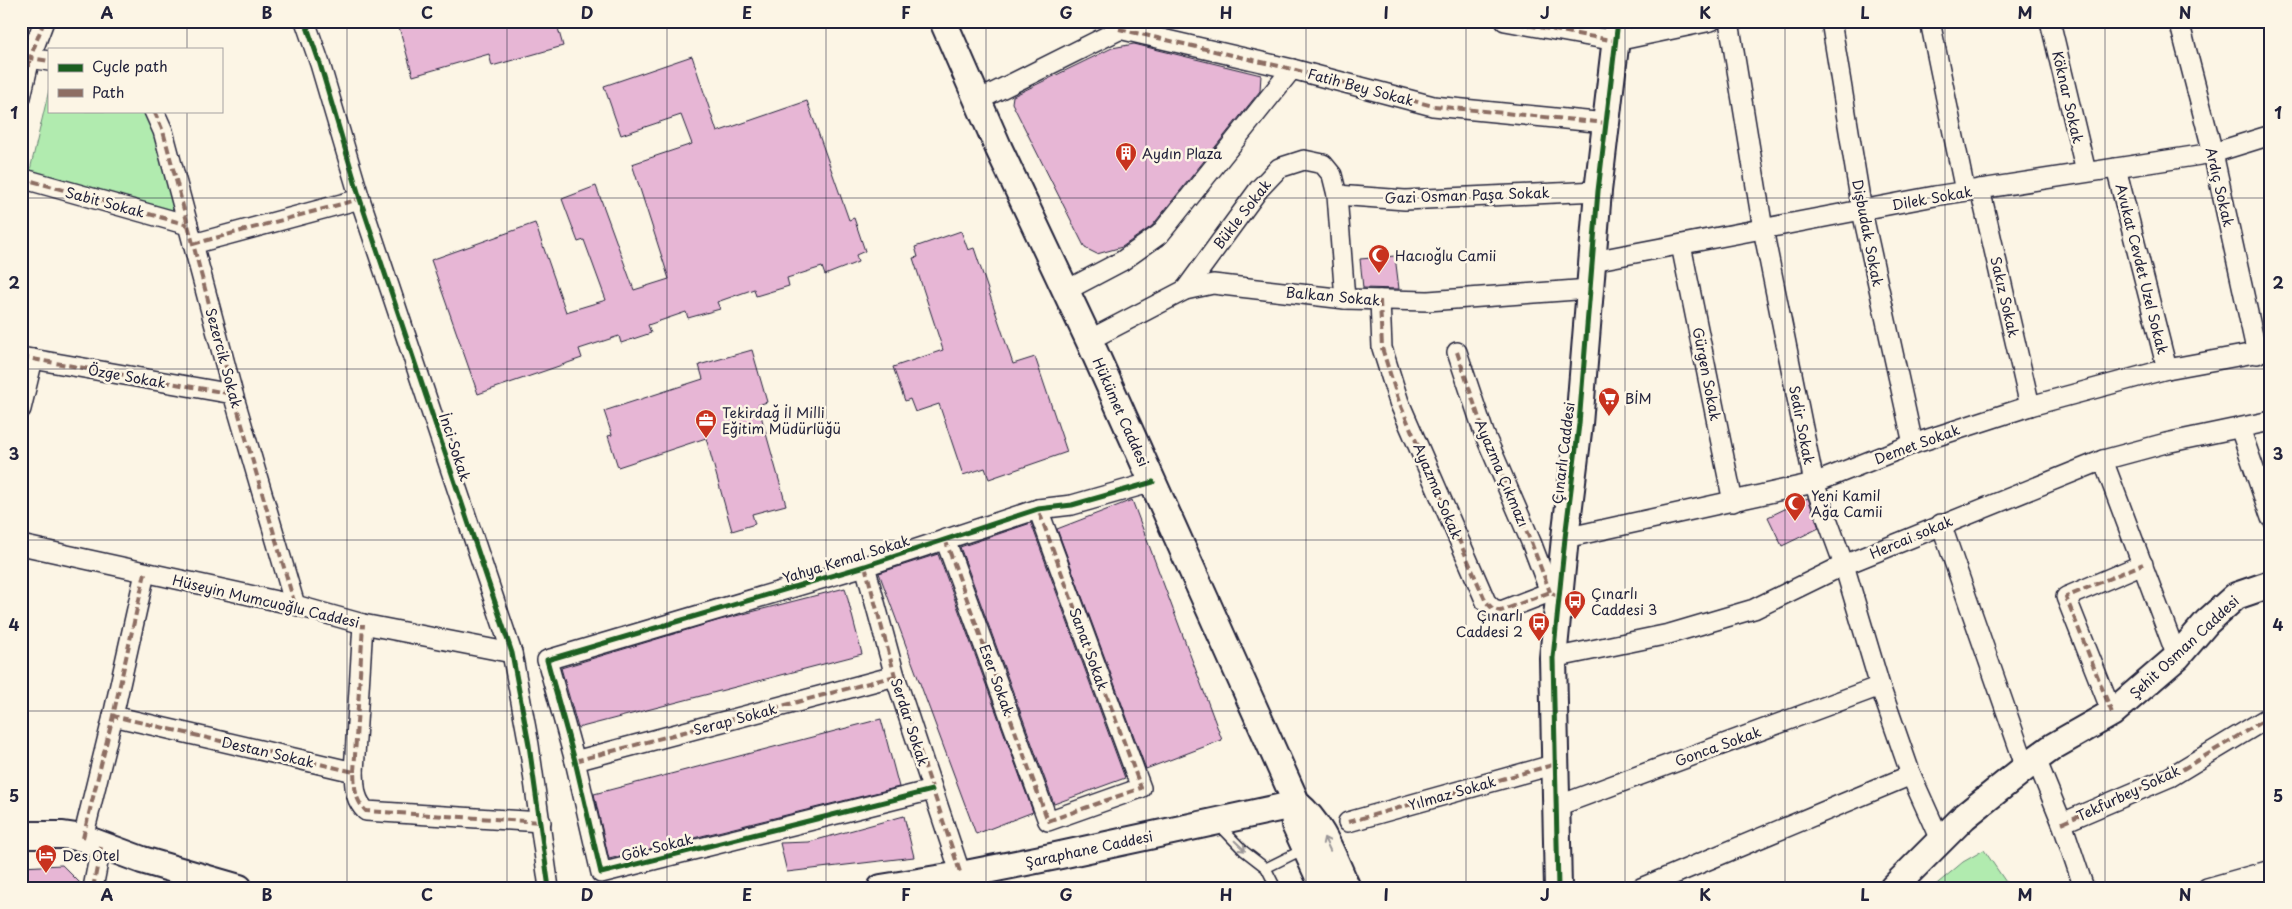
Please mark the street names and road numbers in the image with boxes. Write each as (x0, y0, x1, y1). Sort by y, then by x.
street label: Köknar Sokak (2047, 49, 2089, 145)
street label: Fatih Bey Sokak (1306, 63, 1416, 111)
street label: Ardıç Sokak (2201, 145, 2239, 229)
street label: Bükle Sokak (1208, 175, 1276, 253)
street label: Dişbudak Sokak (1847, 178, 1889, 288)
street label: Sabit Sokak (63, 181, 147, 223)
street label: Dilek Sokak (1890, 181, 1974, 215)
street label: Avukat Cevdet Uzel Sokak (2111, 181, 2173, 357)
street label: Gazi Osman Paşa Sokak (1384, 182, 1550, 208)
street label: Sakız Sokak (1985, 254, 2025, 340)
street label: Balkan Sokak (1285, 281, 1381, 311)
street label: Sezercik Sokak (201, 306, 247, 410)
street label: Gürgen Sokak (1688, 325, 1726, 423)
street label: Hükümet Caddesi (1088, 354, 1155, 470)
street label: Özge Sokak (86, 359, 168, 393)
street label: Sedir Sokak (1784, 384, 1820, 466)
street label: Çınarlı Caddesi (1546, 401, 1580, 505)
street label: İnci Sokak (434, 410, 476, 484)
street label: Ayazma Çıkmazı (1470, 416, 1534, 530)
street label: Demet Sokak (1871, 419, 1963, 469)
street label: Ayazma Sokak (1408, 440, 1468, 542)
street label: Hercai sokak (1866, 510, 1956, 564)
street label: Yahya Kemal Sokak (780, 530, 912, 588)
street label: Hüseyin Mumcuoğlu Caddesi (170, 569, 362, 633)
street label: Şehit Osman Caddesi (2125, 590, 2244, 703)
street label: Sanat Sokak (1064, 605, 1114, 693)
street label: Eser Sokak (974, 641, 1020, 719)
street label: Serdar Sokak (886, 675, 934, 769)
street label: Serap Sokak (691, 698, 779, 740)
street label: Gonca Sokak (1672, 721, 1764, 771)
street label: Destan Sokak (220, 731, 316, 773)
street label: Tekfurbey Sokak (2073, 760, 2184, 826)
street label: Yılmaz Sokak (1406, 770, 1498, 816)
street label: Şaraphane Caddesi (1023, 825, 1155, 873)
street label: Gök Sokak (619, 828, 695, 866)

